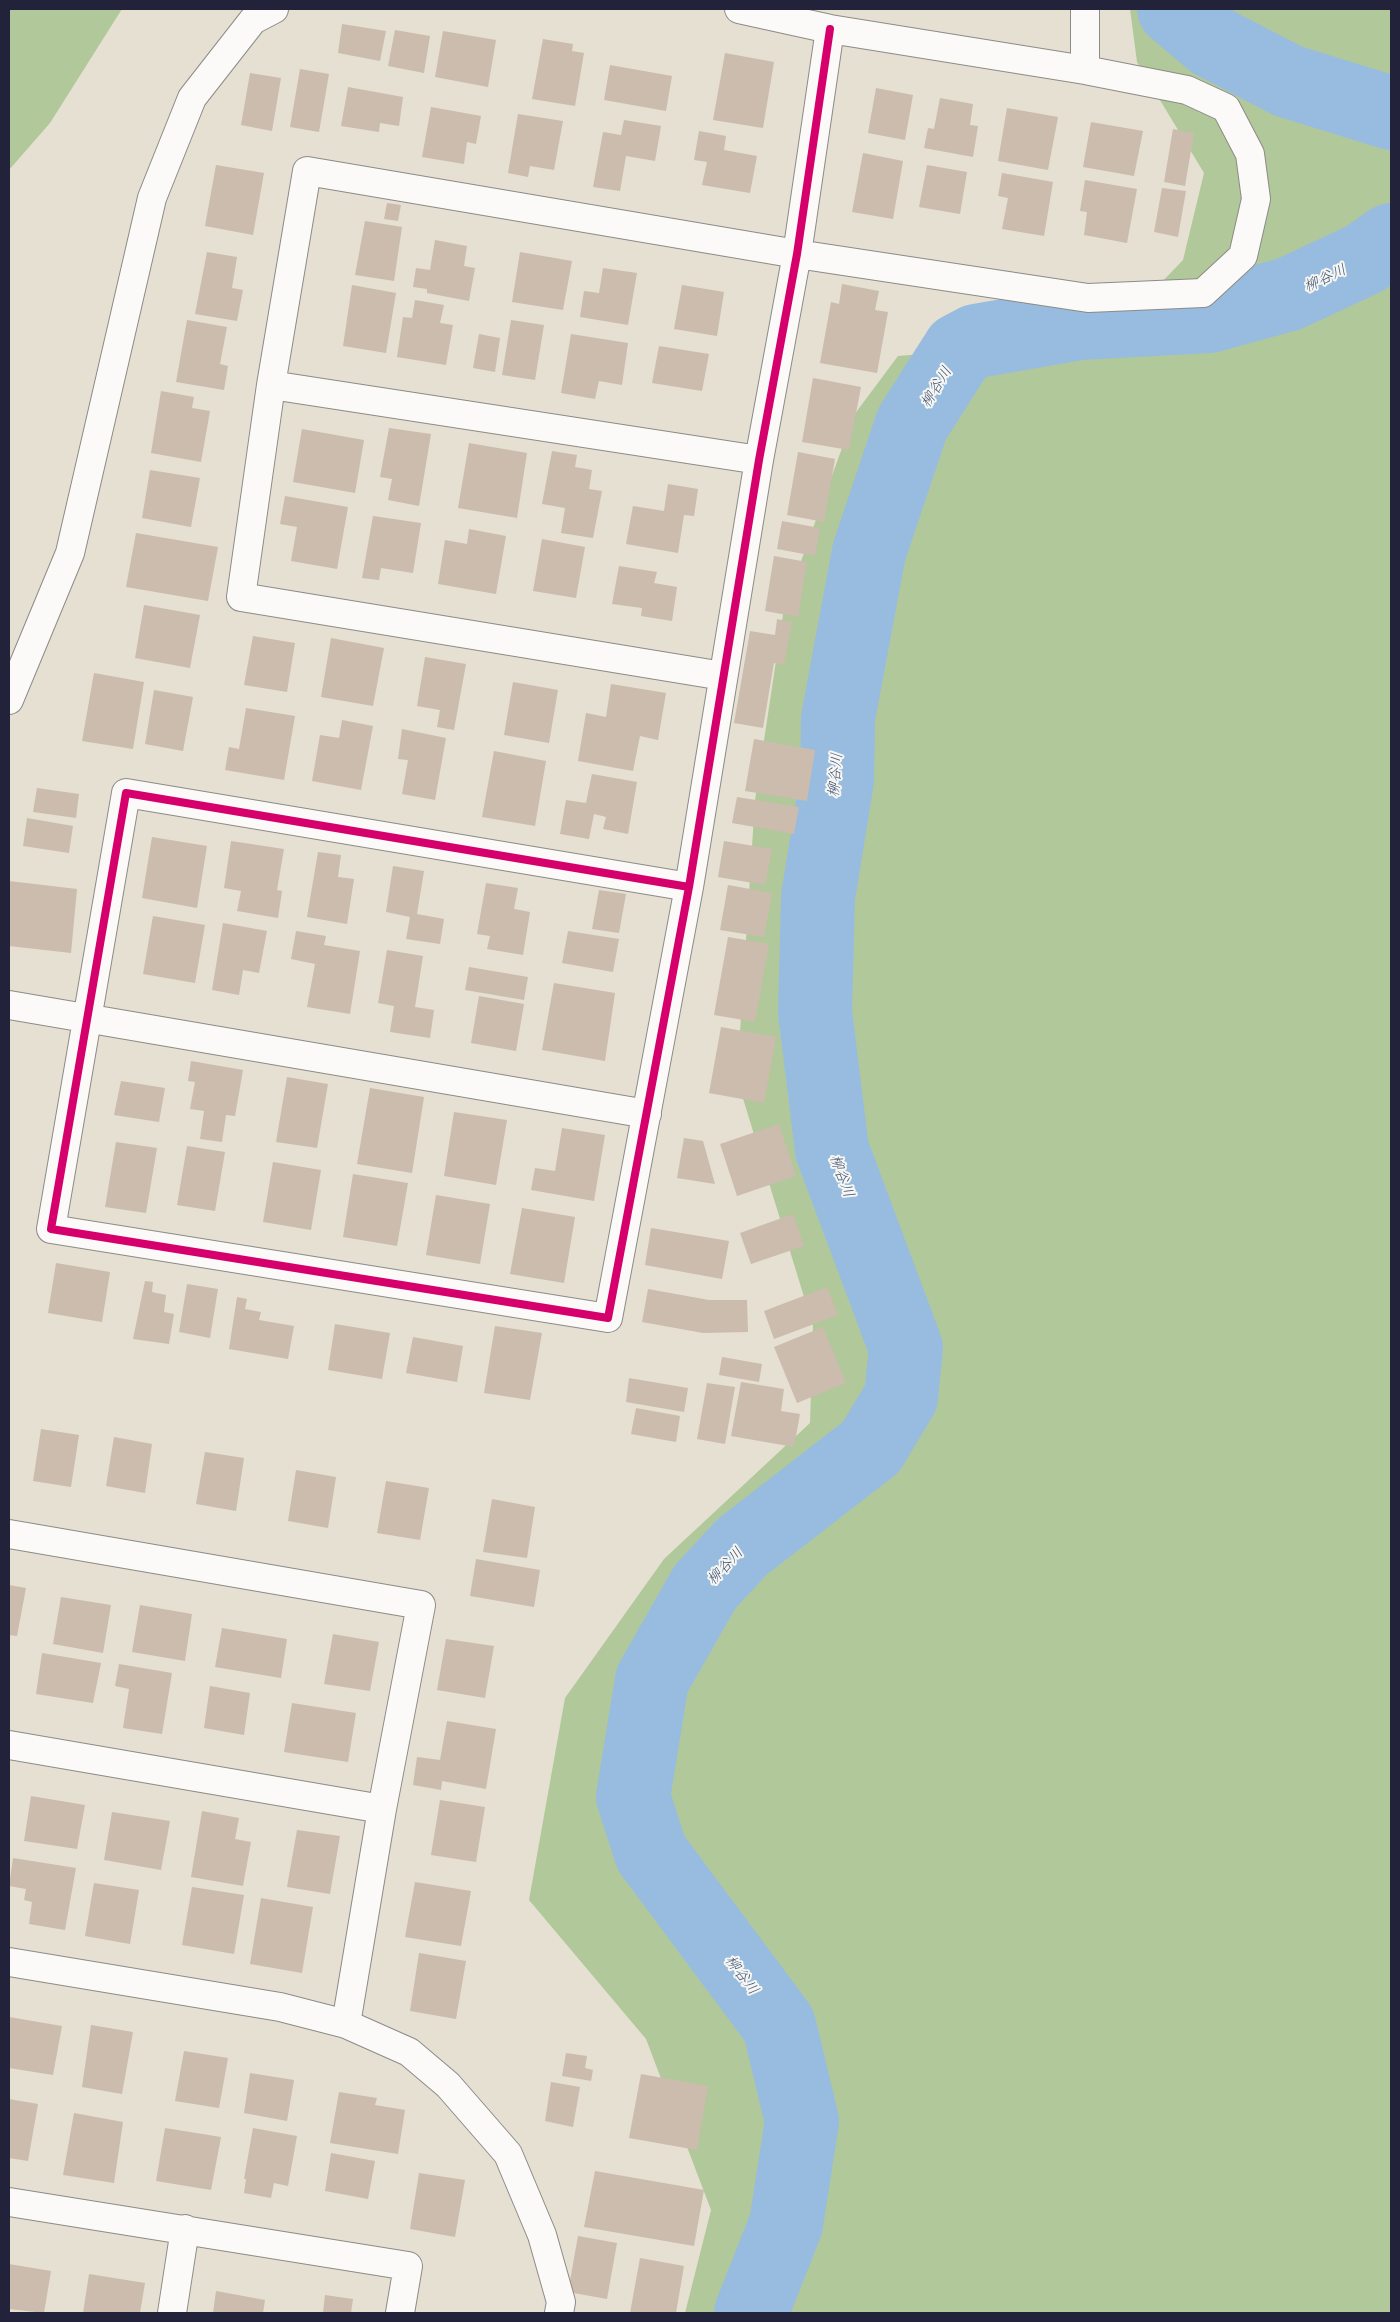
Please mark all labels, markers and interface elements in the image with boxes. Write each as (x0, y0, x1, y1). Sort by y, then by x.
water label: 柳谷川 (1301, 260, 1349, 296)
water label: 柳谷川 (916, 363, 956, 411)
water label: 柳谷川 (824, 752, 846, 798)
water label: 柳谷川 (826, 1152, 858, 1200)
water label: 柳谷川 (703, 1543, 747, 1589)
water label: 柳谷川 (721, 1952, 763, 1998)

